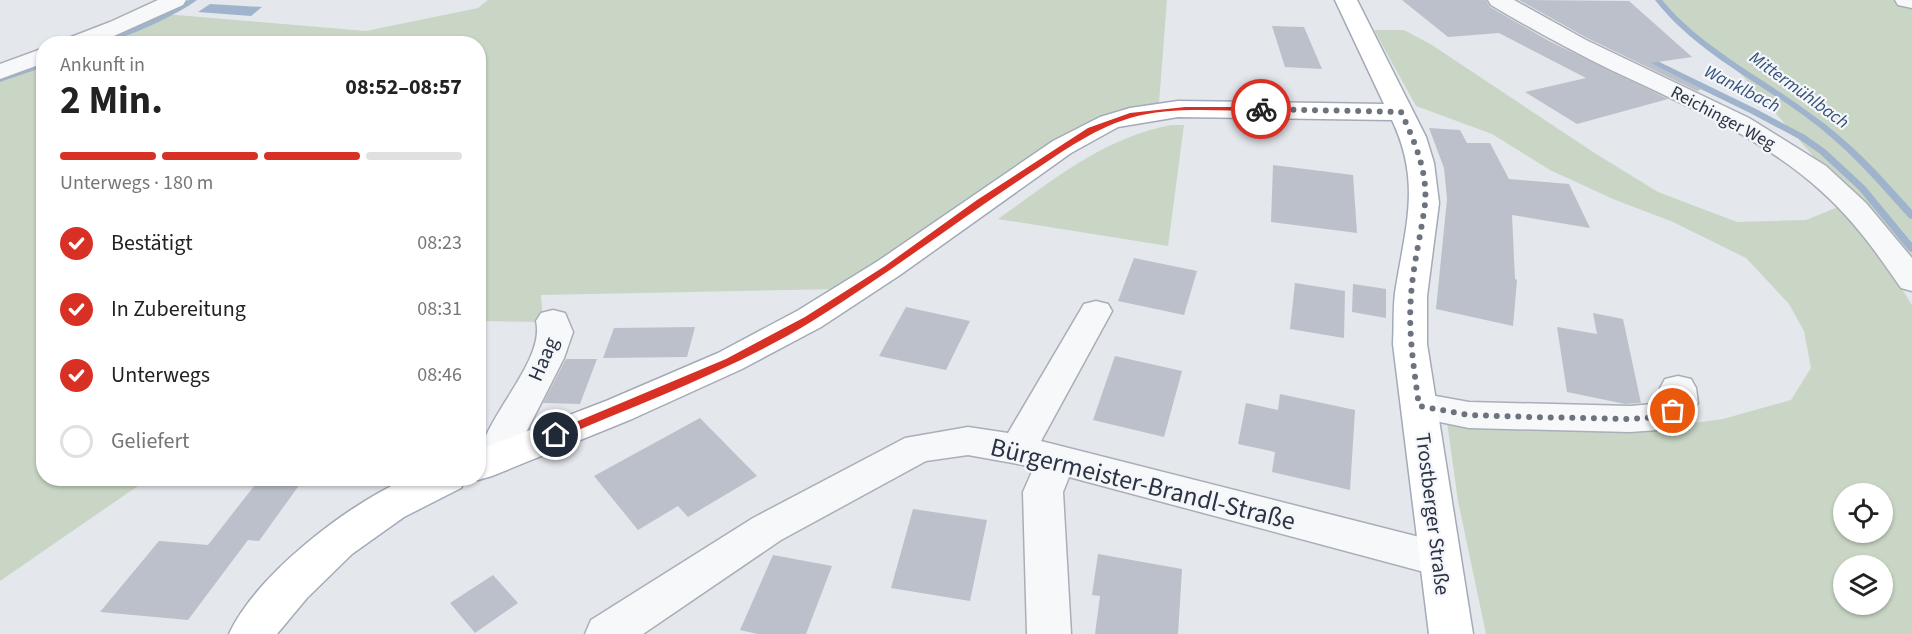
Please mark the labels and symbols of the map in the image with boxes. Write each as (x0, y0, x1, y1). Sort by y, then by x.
water label: Mittermühlbach (1744, 45, 1854, 135)
water label: Wanklbach (1700, 59, 1784, 119)
courier (1231, 79, 1291, 139)
street label: Reichinger Weg (1666, 80, 1780, 156)
street label: Haag (520, 332, 566, 386)
pin (1647, 385, 1698, 436)
pin (530, 409, 581, 460)
street label: Bürgermeister-Brandl-Straße (987, 428, 1299, 540)
street label: Trostberger Straße (1408, 431, 1458, 597)

